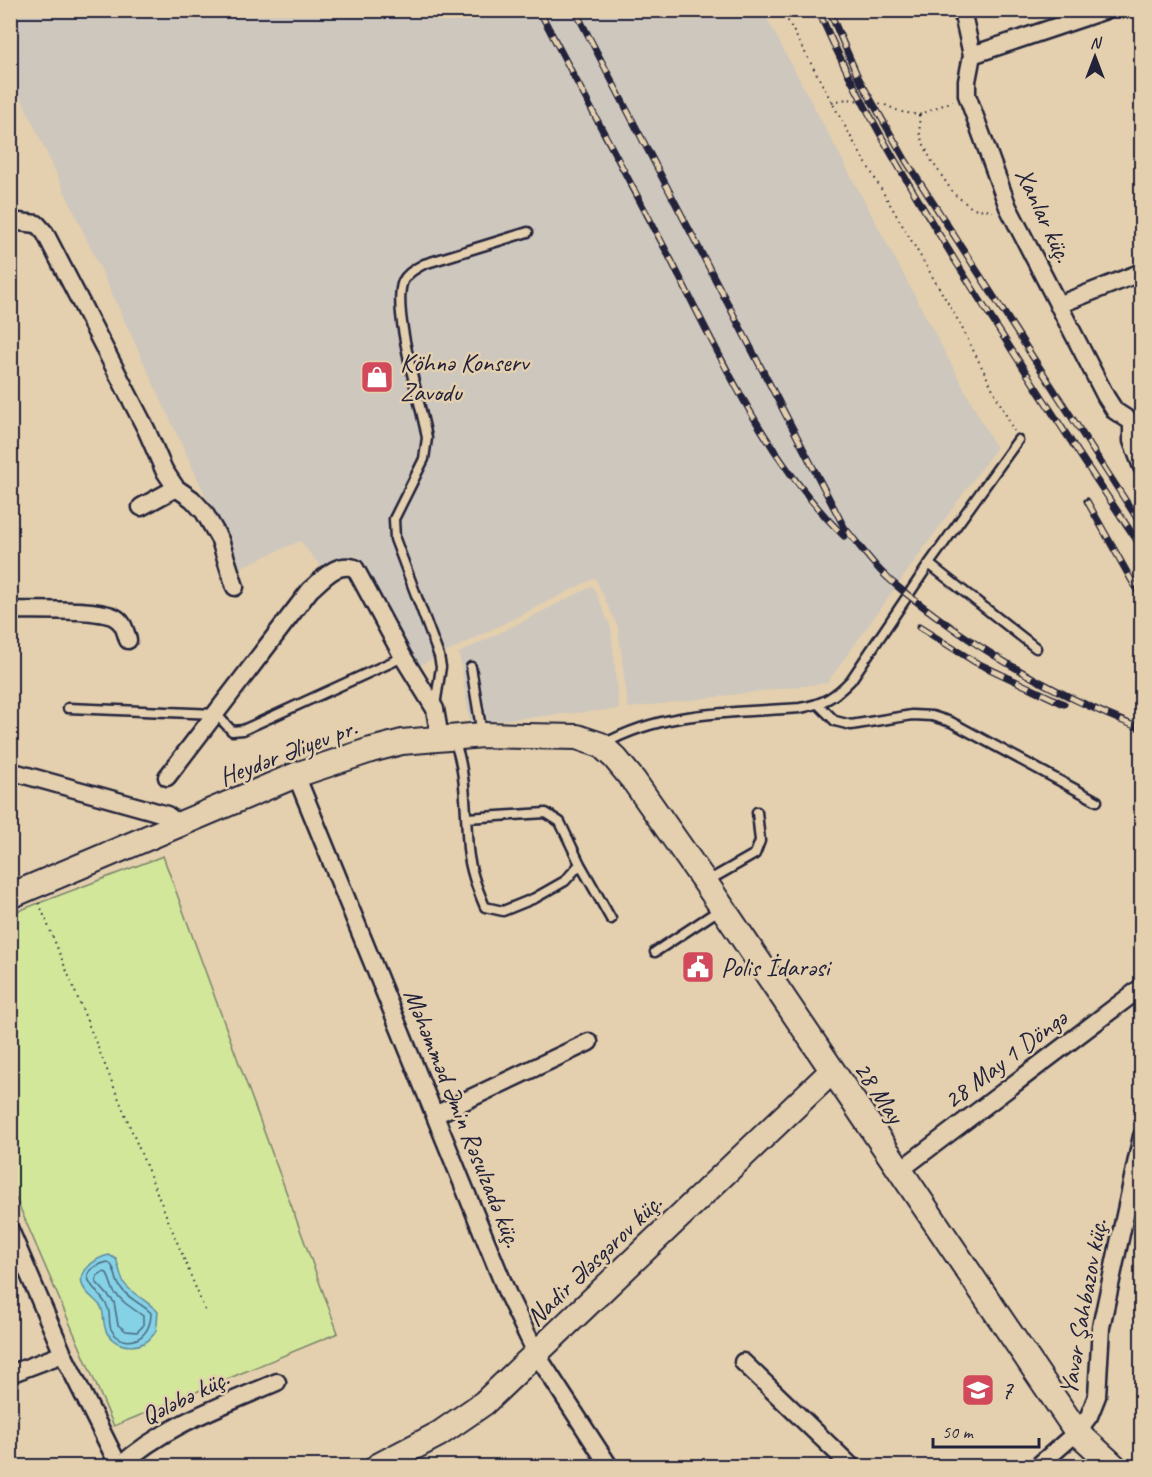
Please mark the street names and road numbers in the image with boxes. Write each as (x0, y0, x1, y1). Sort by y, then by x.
street label: Xanlar küç. (1008, 162, 1081, 268)
street label: Heydər Əliyev pr. (214, 710, 362, 793)
street label: Məhəmməd Əmin Rəsulzadə küç. (396, 984, 530, 1253)
street label: 28 May 1 Döngə (937, 1001, 1074, 1116)
street label: 28 May (846, 1055, 913, 1131)
street label: Nadir Ələsgərov küç. (519, 1186, 670, 1333)
street label: Yavər Şahbazov küç. (1051, 1215, 1115, 1398)
street label: Qələbə küç. (136, 1361, 235, 1432)

